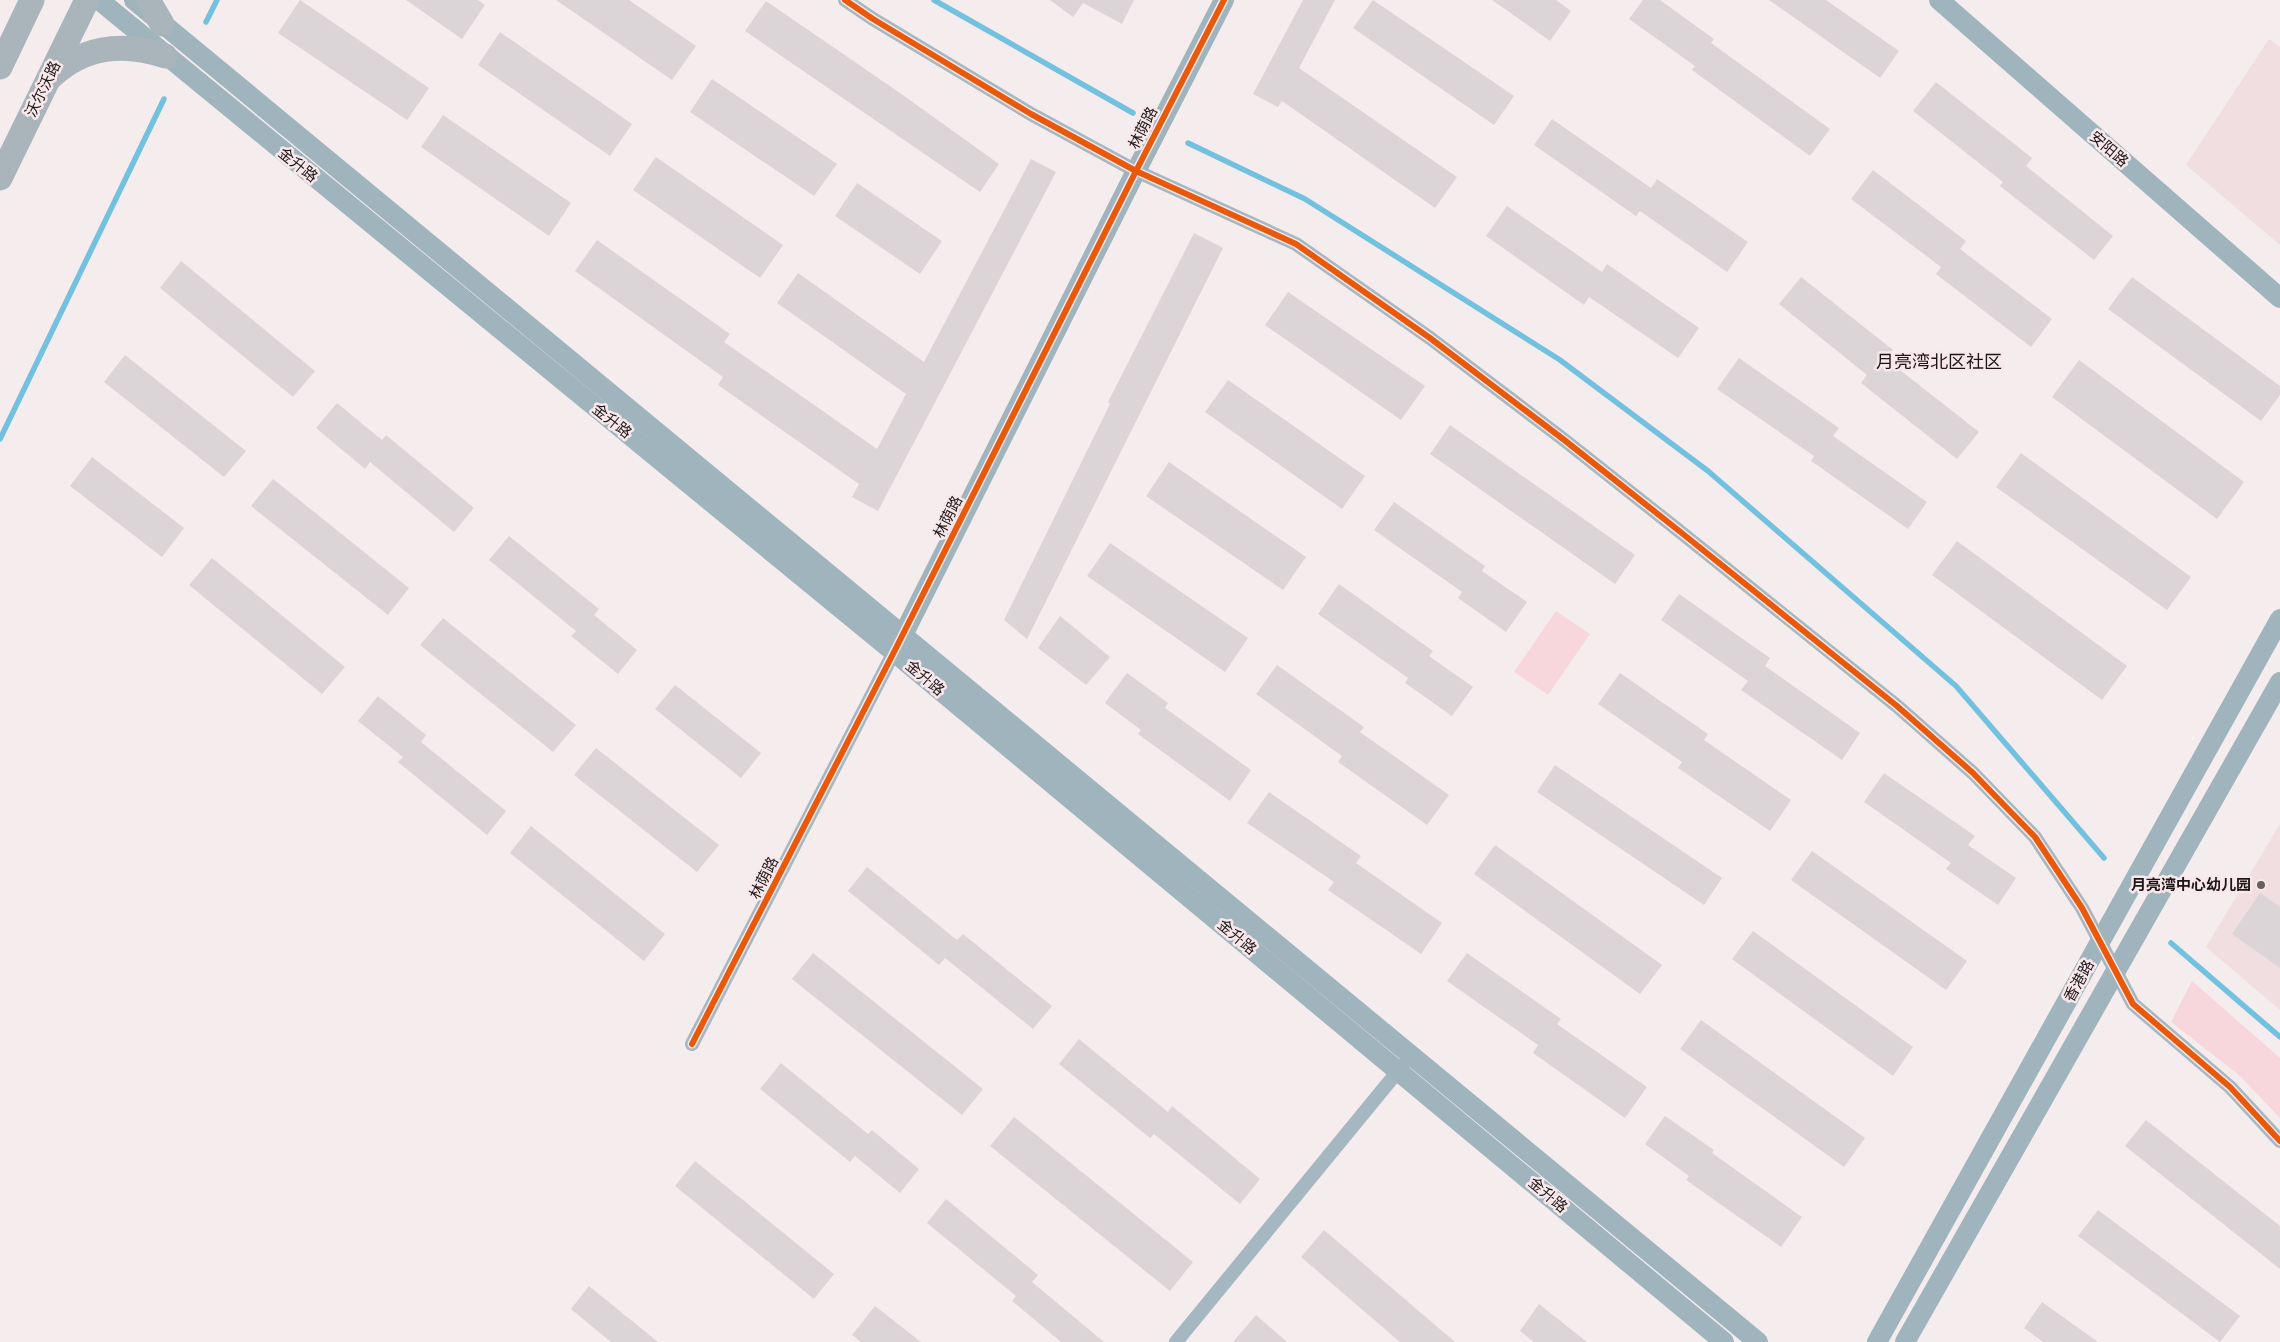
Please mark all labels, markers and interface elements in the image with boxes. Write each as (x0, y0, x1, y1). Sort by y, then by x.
street label: 沃尔沃路 (22, 58, 64, 120)
street label: 林荫路 (1125, 104, 1161, 152)
street label: 安阳路 (2086, 127, 2132, 171)
street label: 金升路 (275, 144, 321, 186)
district label: 月亮湾北区社区 (1876, 351, 2002, 373)
street label: 金升路 (589, 400, 635, 442)
street label: 林荫路 (930, 493, 966, 541)
street label: 金升路 (902, 657, 948, 699)
street label: 林荫路 (746, 854, 782, 902)
place label: 月亮湾中心幼儿园 (2131, 876, 2251, 894)
marker: 月亮湾中心幼儿园 (2255, 879, 2267, 891)
street label: 金升路 (1214, 916, 1260, 958)
street label: 香港路 (2060, 957, 2098, 1005)
street label: 金升路 (1525, 1174, 1571, 1216)

